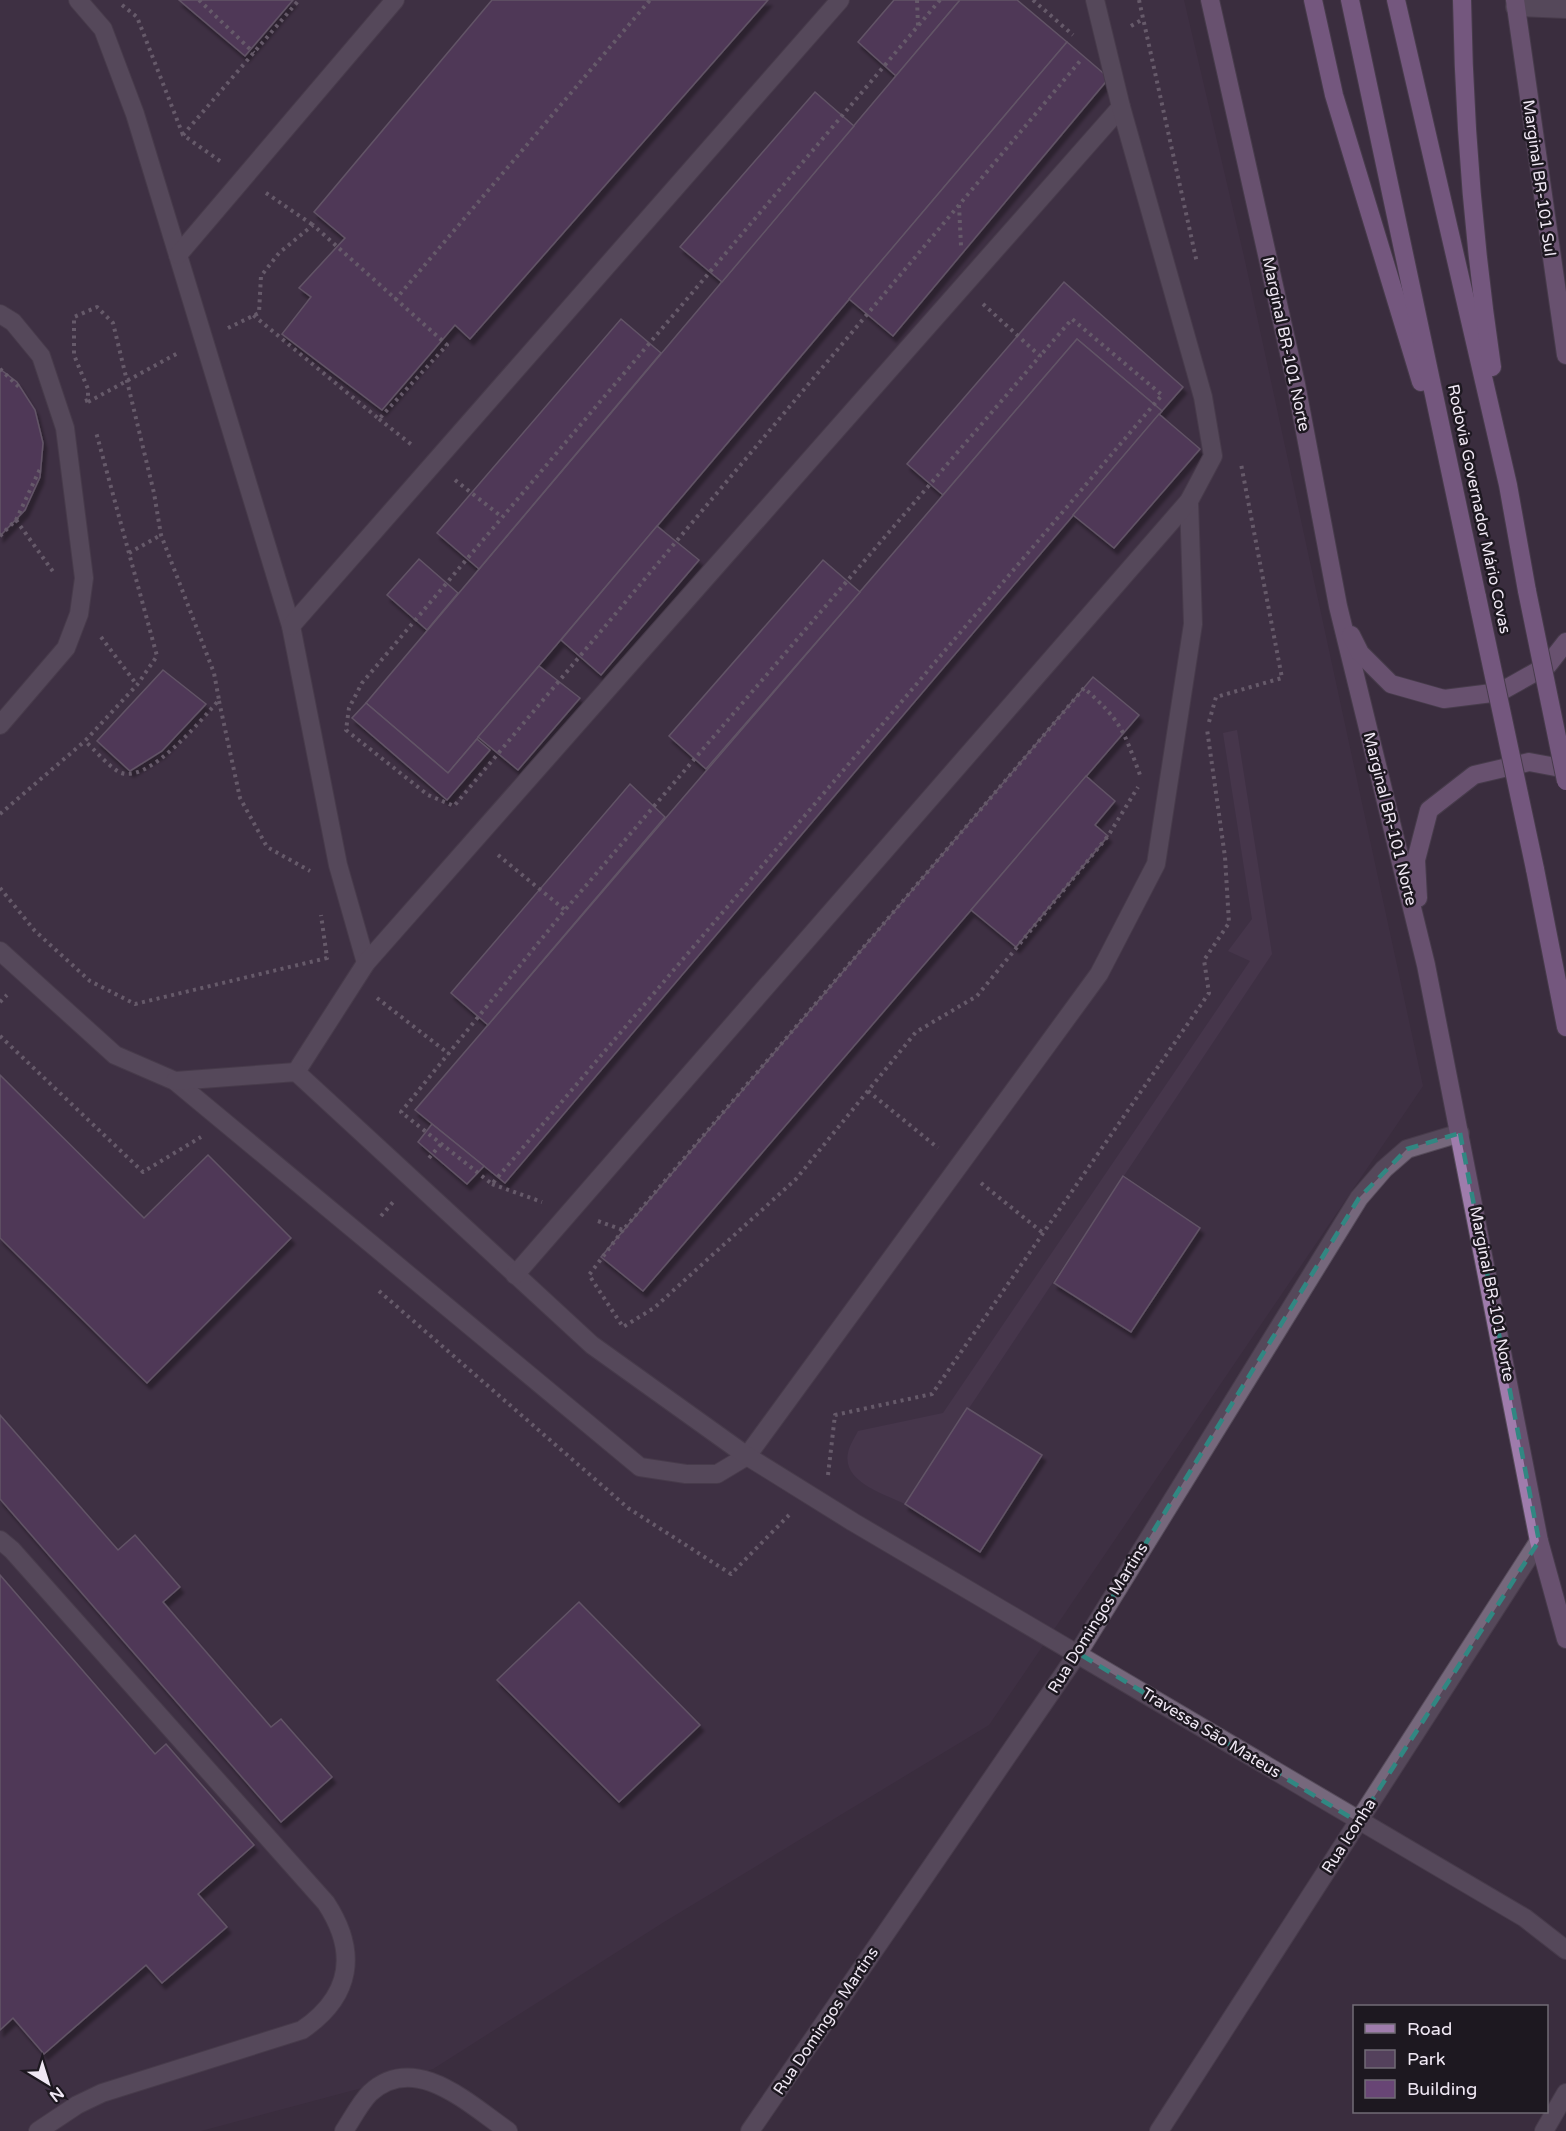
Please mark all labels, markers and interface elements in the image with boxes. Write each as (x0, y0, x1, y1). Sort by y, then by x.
street label: Marginal BR-101 Sul (1518, 98, 1560, 258)
street label: Marginal BR-101 Norte (1258, 255, 1314, 433)
street label: Rodovia Governador Mário Covas (1443, 382, 1515, 636)
street label: Marginal BR-101 Norte (1359, 730, 1421, 908)
street label: Marginal BR-101 Norte (1465, 1205, 1519, 1383)
street label: Rua Domingos Martins (1043, 1539, 1153, 1697)
street label: Travessa São Mateus (1138, 1683, 1284, 1783)
street label: Rua Iconha (1317, 1795, 1381, 1877)
street label: Rua Domingos Martins (769, 1943, 883, 2099)
legend (1353, 2005, 1548, 2113)
text: Road (1407, 2018, 1452, 2040)
text: Park (1407, 2048, 1446, 2070)
north arrow (18, 2053, 78, 2113)
text: Building (1407, 2078, 1477, 2100)
text: N (45, 2082, 68, 2106)

